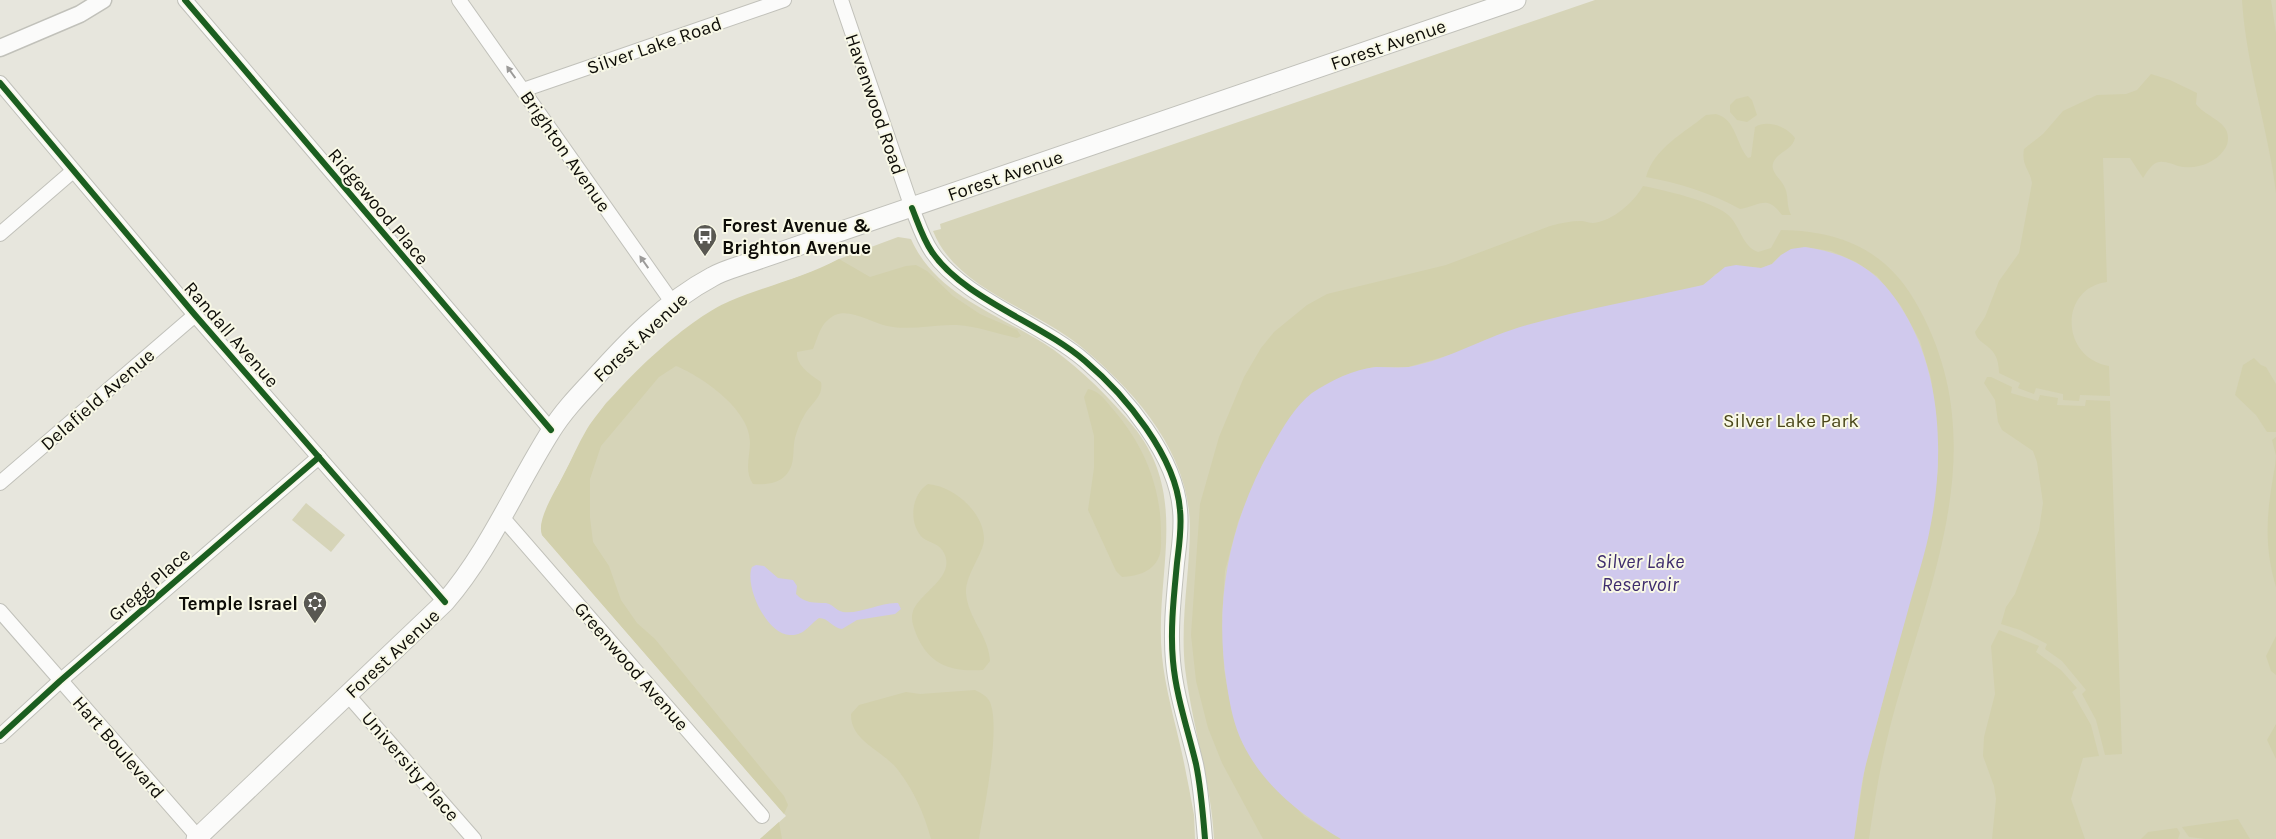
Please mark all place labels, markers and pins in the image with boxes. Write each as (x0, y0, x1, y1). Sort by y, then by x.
place label: Forest Avenue & Brighton Avenue (722, 215, 871, 259)
bus stop icon: Forest Avenue & Brighton Avenue (692, 223, 718, 257)
synagogue icon: Temple Israel (302, 590, 328, 624)
place label: Temple Israel (179, 593, 298, 615)

